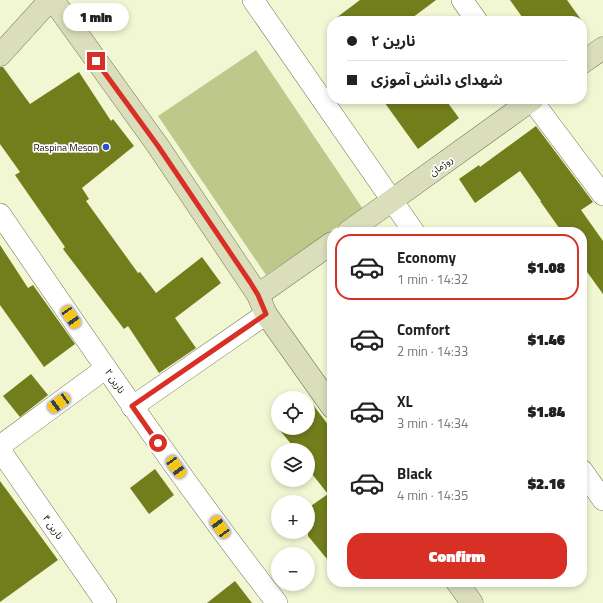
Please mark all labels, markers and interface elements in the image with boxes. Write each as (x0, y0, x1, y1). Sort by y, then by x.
callout: 1 min (63, 3, 129, 31)
text: 1 min (80, 7, 112, 27)
text: نارین ۲ (371, 29, 416, 52)
route end (87, 52, 105, 70)
text: شهدای دانش آموزی (371, 68, 503, 91)
place label: Raspina Meson (33, 140, 98, 155)
marker: Raspina Meson (101, 142, 111, 152)
street label: روژمان (426, 152, 456, 180)
text: Economy (397, 246, 456, 269)
icon: car (349, 249, 385, 285)
text: $1.08 (528, 256, 565, 279)
text: 1 min · 14:32 (397, 269, 468, 289)
car (59, 304, 83, 330)
text: Comfort (397, 318, 450, 341)
icon: car (349, 321, 385, 357)
text: $1.46 (528, 328, 565, 351)
text: 2 min · 14:33 (397, 341, 468, 361)
street label: نارین ۲ (101, 366, 129, 397)
text: XL (397, 390, 413, 413)
car (46, 391, 72, 415)
map controls (271, 391, 315, 591)
button: locate (271, 391, 315, 435)
icon: car (349, 393, 385, 429)
text: $1.84 (528, 400, 565, 423)
text: 3 min · 14:34 (397, 413, 468, 433)
route start (149, 434, 167, 452)
button: layers (271, 443, 315, 487)
car (164, 454, 188, 480)
text: Black (397, 462, 432, 485)
icon: car (349, 465, 385, 501)
text: $2.16 (528, 472, 565, 495)
text: 4 min · 14:35 (397, 485, 468, 505)
button: + (271, 495, 315, 539)
street label: نارین ۴ (39, 512, 67, 543)
car (208, 514, 232, 540)
button: Confirm (347, 533, 567, 579)
button: − (271, 547, 315, 591)

